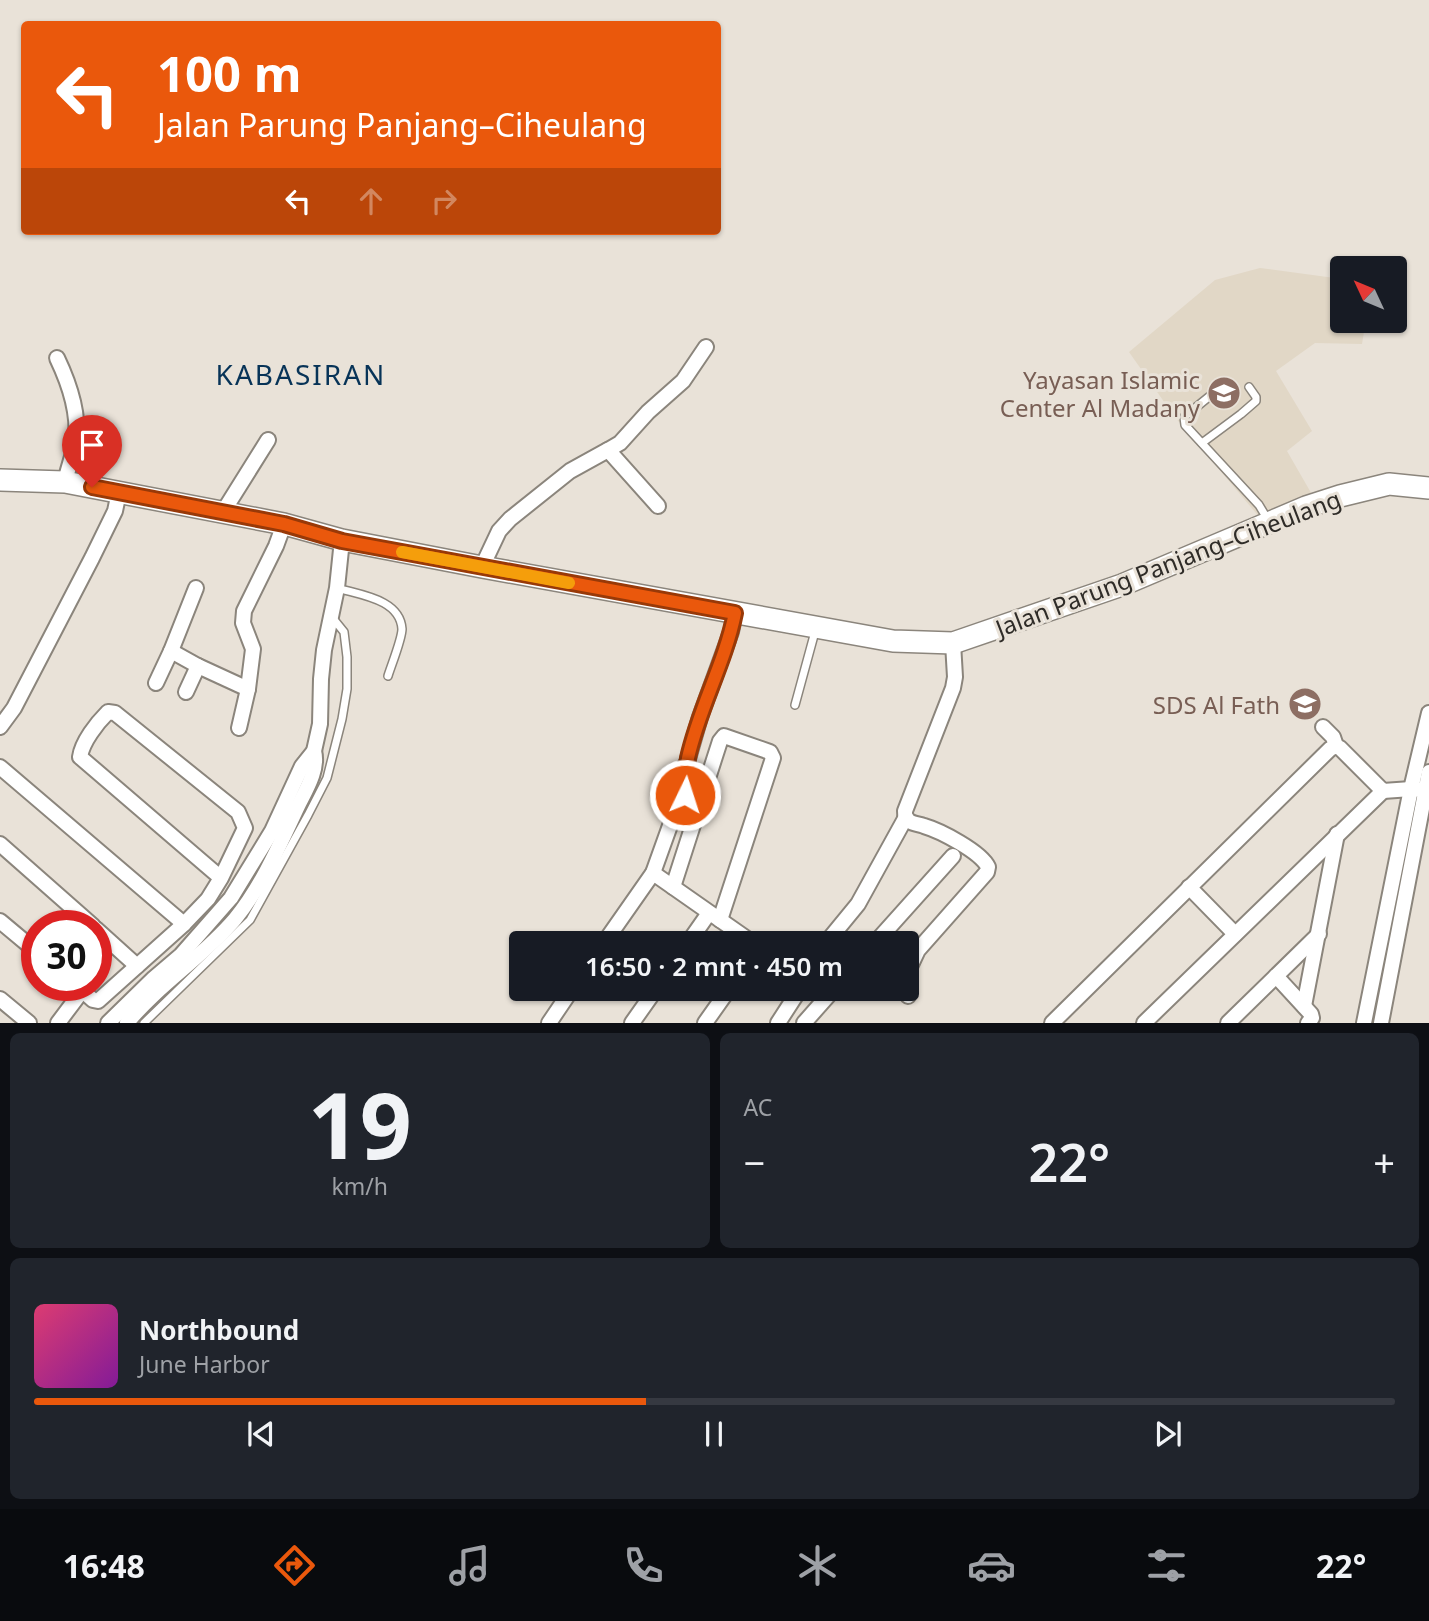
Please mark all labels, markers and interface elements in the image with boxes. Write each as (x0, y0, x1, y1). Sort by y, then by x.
text: 100 m (157, 40, 302, 106)
icon: left (42, 49, 133, 140)
text: Jalan Parung Panjang–Ciheulang (157, 103, 647, 146)
icon: left (279, 182, 317, 220)
icon: ahead (352, 182, 390, 220)
icon: right (425, 182, 463, 220)
north arrow (1330, 256, 1407, 332)
map controls (1330, 256, 1407, 333)
district label: KABASIRAN (216, 355, 386, 393)
place label: Yayasan Islamic Center Al Madany (1000, 363, 1201, 424)
school or university icon: Yayasan Islamic Center Al Madany (1205, 374, 1243, 412)
pin (62, 415, 122, 487)
icon: arrive (73, 426, 111, 464)
street label: Jalan Parung Panjang–Ciheulang (989, 482, 1345, 645)
school or university icon: SDS Al Fath (1286, 685, 1324, 723)
place label: SDS Al Fath (1153, 688, 1280, 721)
position arrow (648, 758, 722, 832)
speed limit sign: 30 (21, 910, 112, 1001)
text: 16:50 · 2 mnt · 450 m (585, 948, 843, 984)
text: 19 (308, 1062, 412, 1186)
text: AC (744, 1091, 772, 1123)
text: 22° (1028, 1126, 1110, 1197)
text: − (744, 1136, 765, 1188)
text: + (1373, 1136, 1395, 1188)
text: km/h (331, 1170, 388, 1202)
text: Northbound (139, 1312, 299, 1348)
text: June Harbor (139, 1348, 270, 1380)
icon: previous (242, 1415, 280, 1453)
icon: pause (695, 1415, 733, 1453)
icon: next (1149, 1415, 1187, 1453)
icon: directions (270, 1541, 319, 1590)
icon: music (445, 1541, 494, 1590)
icon: phone (619, 1541, 668, 1590)
icon: climate (793, 1541, 842, 1590)
icon: car (967, 1541, 1016, 1590)
icon: filters (1142, 1541, 1191, 1590)
text: 16:48 (63, 1544, 145, 1587)
text: 22° (1316, 1544, 1366, 1587)

